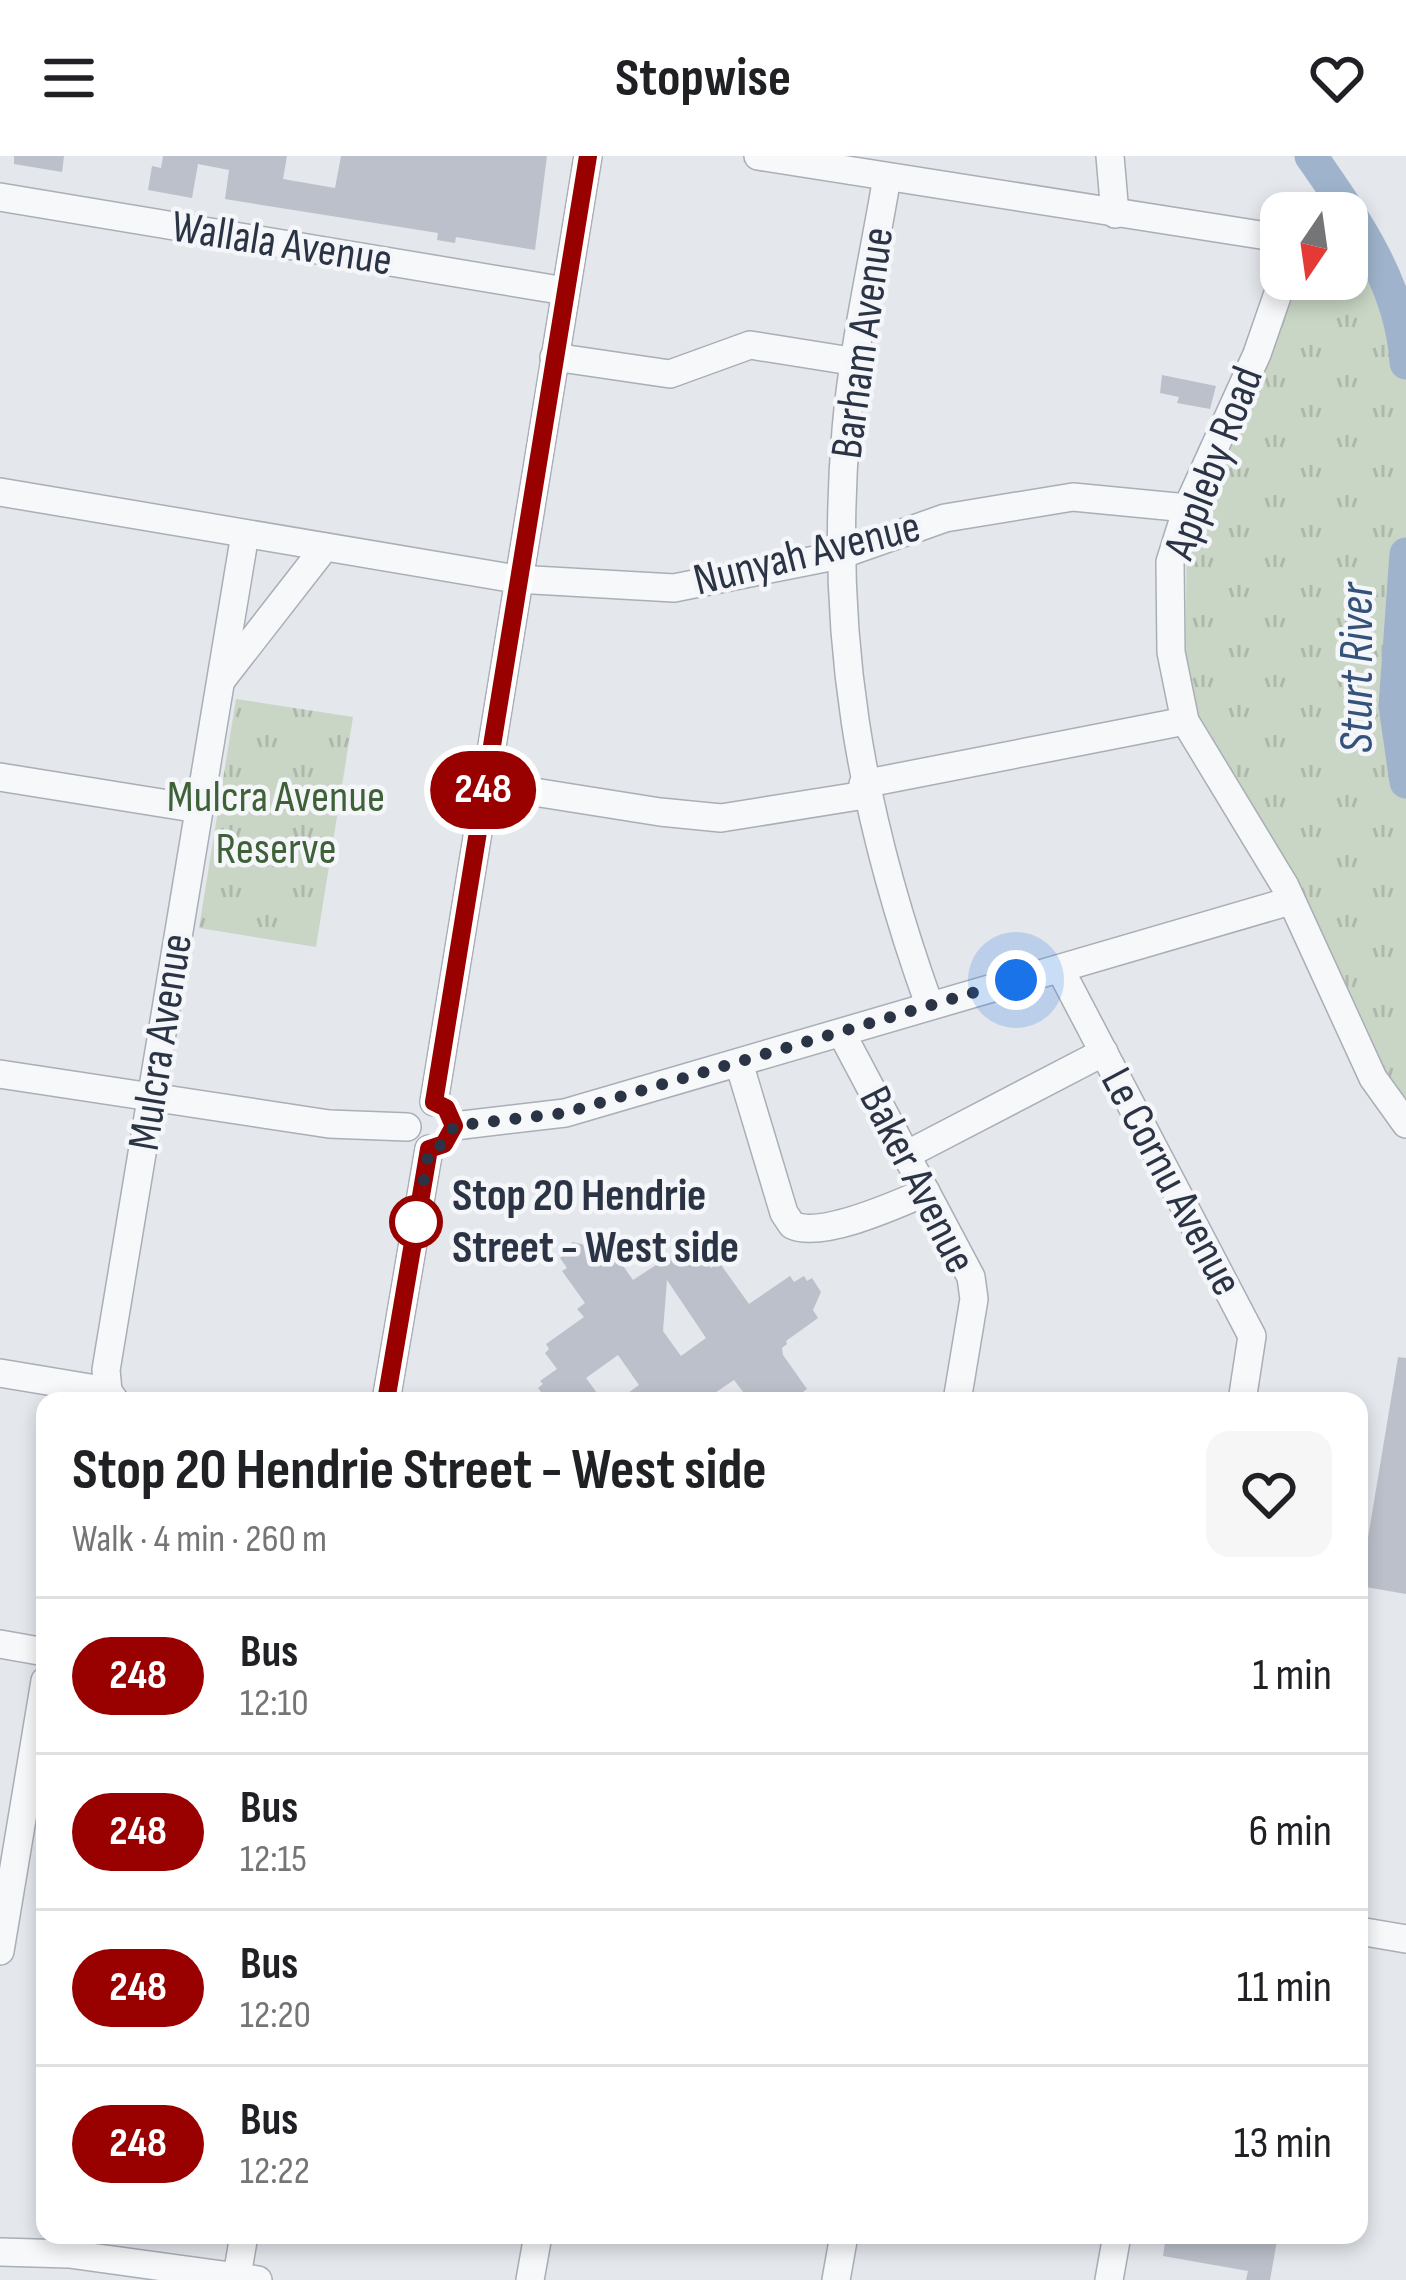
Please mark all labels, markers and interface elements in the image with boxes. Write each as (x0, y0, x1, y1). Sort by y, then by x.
icon: menu (36, 45, 102, 111)
icon: heart (1304, 45, 1370, 111)
text: Stopwise (615, 46, 791, 111)
north arrow (1260, 192, 1368, 300)
map controls (1260, 192, 1368, 300)
street label: Wallala Avenue (168, 199, 396, 289)
street label: Barham Avenue (820, 224, 906, 462)
street label: Appleby Road (1152, 359, 1276, 568)
street label: Nunyah Avenue (688, 499, 926, 609)
water label: Sturt River (1329, 581, 1386, 753)
line badge: 248 (414, 751, 552, 829)
text: 248 (454, 764, 512, 815)
park label: Mulcra Avenue Reserve (167, 770, 385, 877)
street label: Mulcra Avenue (117, 930, 205, 1154)
your location (986, 950, 1046, 1010)
street label: Le Cornu Avenue (1088, 1059, 1254, 1305)
street label: Baker Avenue (847, 1077, 987, 1283)
place label: Stop 20 Hendrie Street - West side (452, 1169, 739, 1276)
marker: Stop 20 Hendrie Street - West side (391, 1197, 441, 1247)
button: heart (1206, 1431, 1332, 1557)
text: Stop 20 Hendrie Street - West side (72, 1437, 767, 1505)
text: Walk · 4 min · 260 m (72, 1516, 327, 1563)
text: Bus (240, 1625, 298, 1680)
text: 1 min (1253, 1648, 1332, 1703)
text: 248 (109, 1650, 167, 1701)
text: 12:10 (240, 1680, 309, 1727)
text: Bus (240, 1781, 298, 1836)
text: 6 min (1249, 1804, 1332, 1859)
text: 248 (109, 1806, 167, 1857)
text: 12:15 (240, 1836, 307, 1883)
text: Bus (240, 1937, 298, 1992)
text: 11 min (1237, 1960, 1332, 2015)
text: 248 (109, 1962, 167, 2013)
text: 12:20 (240, 1992, 311, 2039)
text: Bus (240, 2093, 298, 2148)
text: 13 min (1234, 2116, 1332, 2171)
text: 248 (109, 2118, 167, 2169)
text: 12:22 (240, 2148, 310, 2195)

